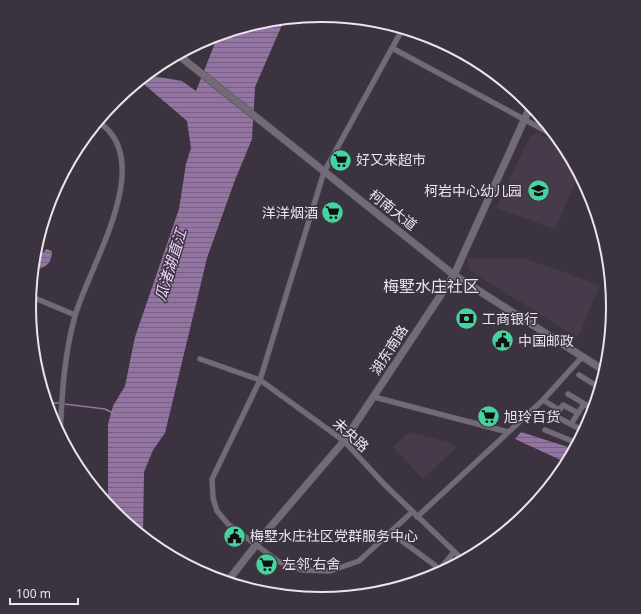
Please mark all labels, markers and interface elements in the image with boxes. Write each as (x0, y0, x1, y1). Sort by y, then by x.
supermarket icon: 好又来超市 (327, 147, 353, 173)
place label: 好又来超市 (356, 150, 426, 169)
school or university icon: 柯岩中心幼儿园 (525, 178, 551, 204)
place label: 柯岩中心幼儿园 (424, 181, 522, 200)
street label: 柯南大道 (365, 185, 421, 234)
supermarket icon: 洋洋烟酒 (320, 200, 346, 226)
place label: 洋洋烟酒 (262, 203, 318, 222)
water label: 瓜渚湖直江 (150, 224, 191, 304)
district label: 梅墅水庄社区 (383, 275, 479, 297)
bank icon: 工商银行 (454, 306, 480, 332)
place label: 工商银行 (482, 309, 538, 328)
street label: 湖东南路 (365, 321, 412, 378)
public building icon: 中国邮政 (490, 328, 516, 354)
place label: 中国邮政 (518, 331, 574, 350)
supermarket icon: 旭玲百货 (475, 404, 501, 430)
place label: 旭玲百货 (504, 407, 560, 426)
street label: 未央路 (329, 414, 373, 456)
public building icon: 梅墅水庄社区党群服务中心 (221, 523, 247, 549)
place label: 梅墅水庄社区党群服务中心 (250, 526, 418, 545)
supermarket icon: 左邻˙右舍 (253, 551, 279, 577)
place label: 左邻˙右舍 (282, 554, 341, 573)
scale bar (10, 580, 78, 606)
text: 100 m (16, 585, 51, 602)

